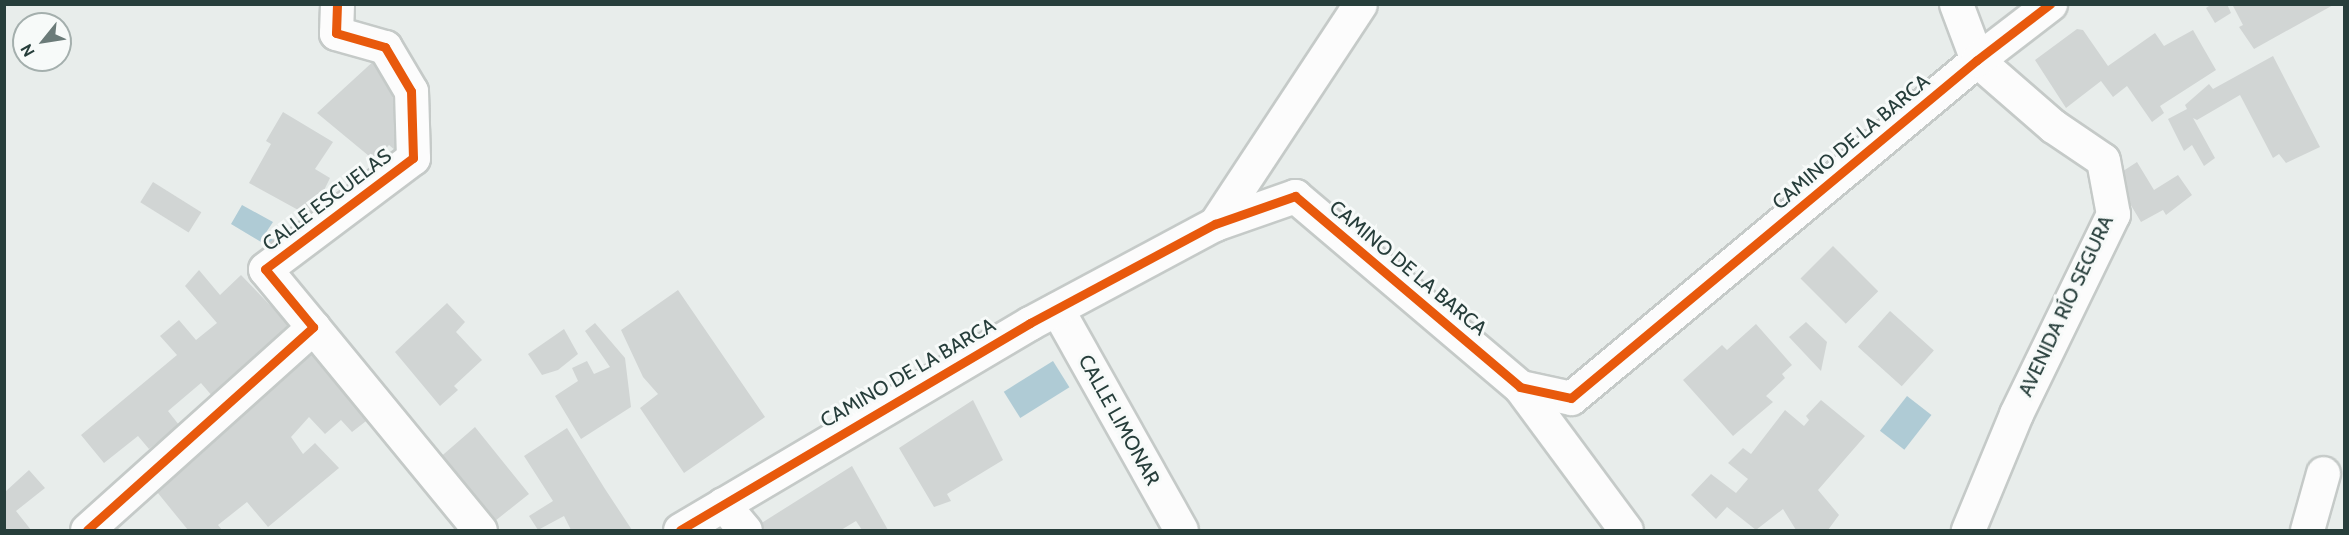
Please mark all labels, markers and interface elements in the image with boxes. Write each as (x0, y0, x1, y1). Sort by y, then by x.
north arrow (12, 12, 72, 72)
text: N (17, 41, 39, 60)
street label: CAMINO DE LA BARCA (1768, 69, 1934, 215)
street label: CALLE ESCUELAS (258, 144, 396, 256)
street label: CAMINO DE LA BARCA (1325, 195, 1491, 341)
street label: AVENIDA RÍO SEGURA (2014, 212, 2118, 400)
street label: CAMINO DE LA BARCA (816, 313, 1000, 433)
street label: CALLE LIMONAR (1073, 351, 1165, 489)

